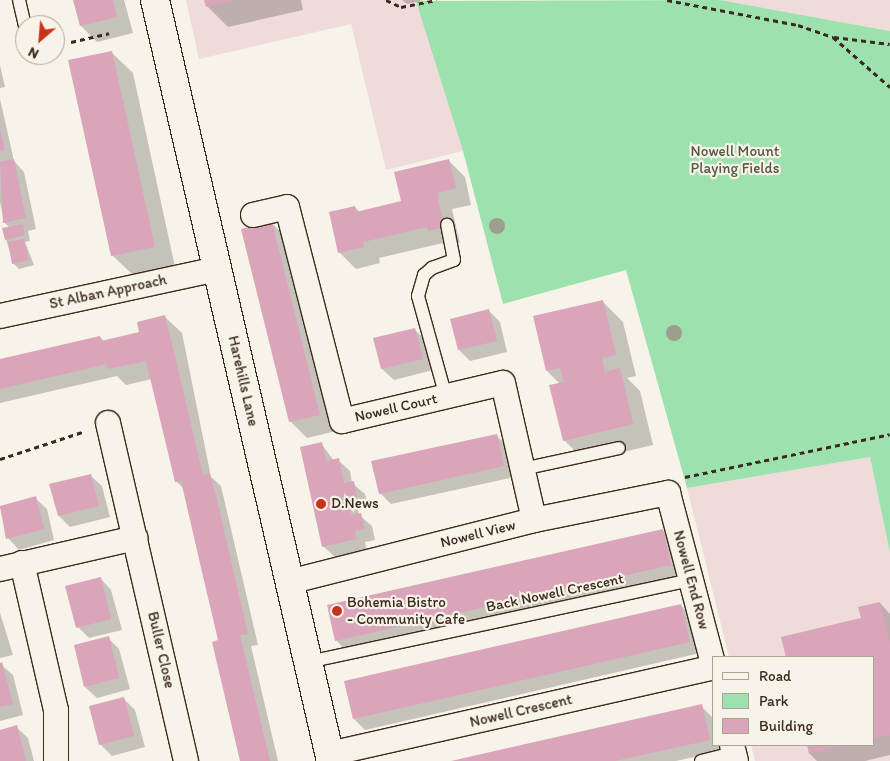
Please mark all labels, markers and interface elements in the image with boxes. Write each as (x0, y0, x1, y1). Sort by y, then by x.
north arrow (15, 15, 65, 65)
text: N (25, 43, 41, 63)
park label: Nowell Mount Playing Fields (691, 142, 779, 177)
street label: St Alban Approach (48, 271, 168, 313)
street label: Harehills Lane (224, 334, 262, 428)
street label: Nowell Court (353, 390, 439, 426)
place label: D.News (331, 495, 379, 513)
marker: D.News (315, 498, 327, 510)
street label: Nowell View (438, 516, 518, 552)
street label: Nowell End Row (669, 528, 713, 632)
street label: Back Nowell Crescent (485, 570, 625, 616)
place label: Bohemia Bistro - Community Cafe (347, 593, 465, 628)
marker: Bohemia Bistro - Community Cafe (331, 605, 343, 617)
street label: Buller Close (143, 610, 179, 690)
legend (712, 656, 875, 746)
text: Road (759, 667, 791, 685)
street label: Nowell Crescent (468, 690, 574, 732)
text: Park (759, 692, 789, 710)
text: Building (759, 717, 813, 735)

